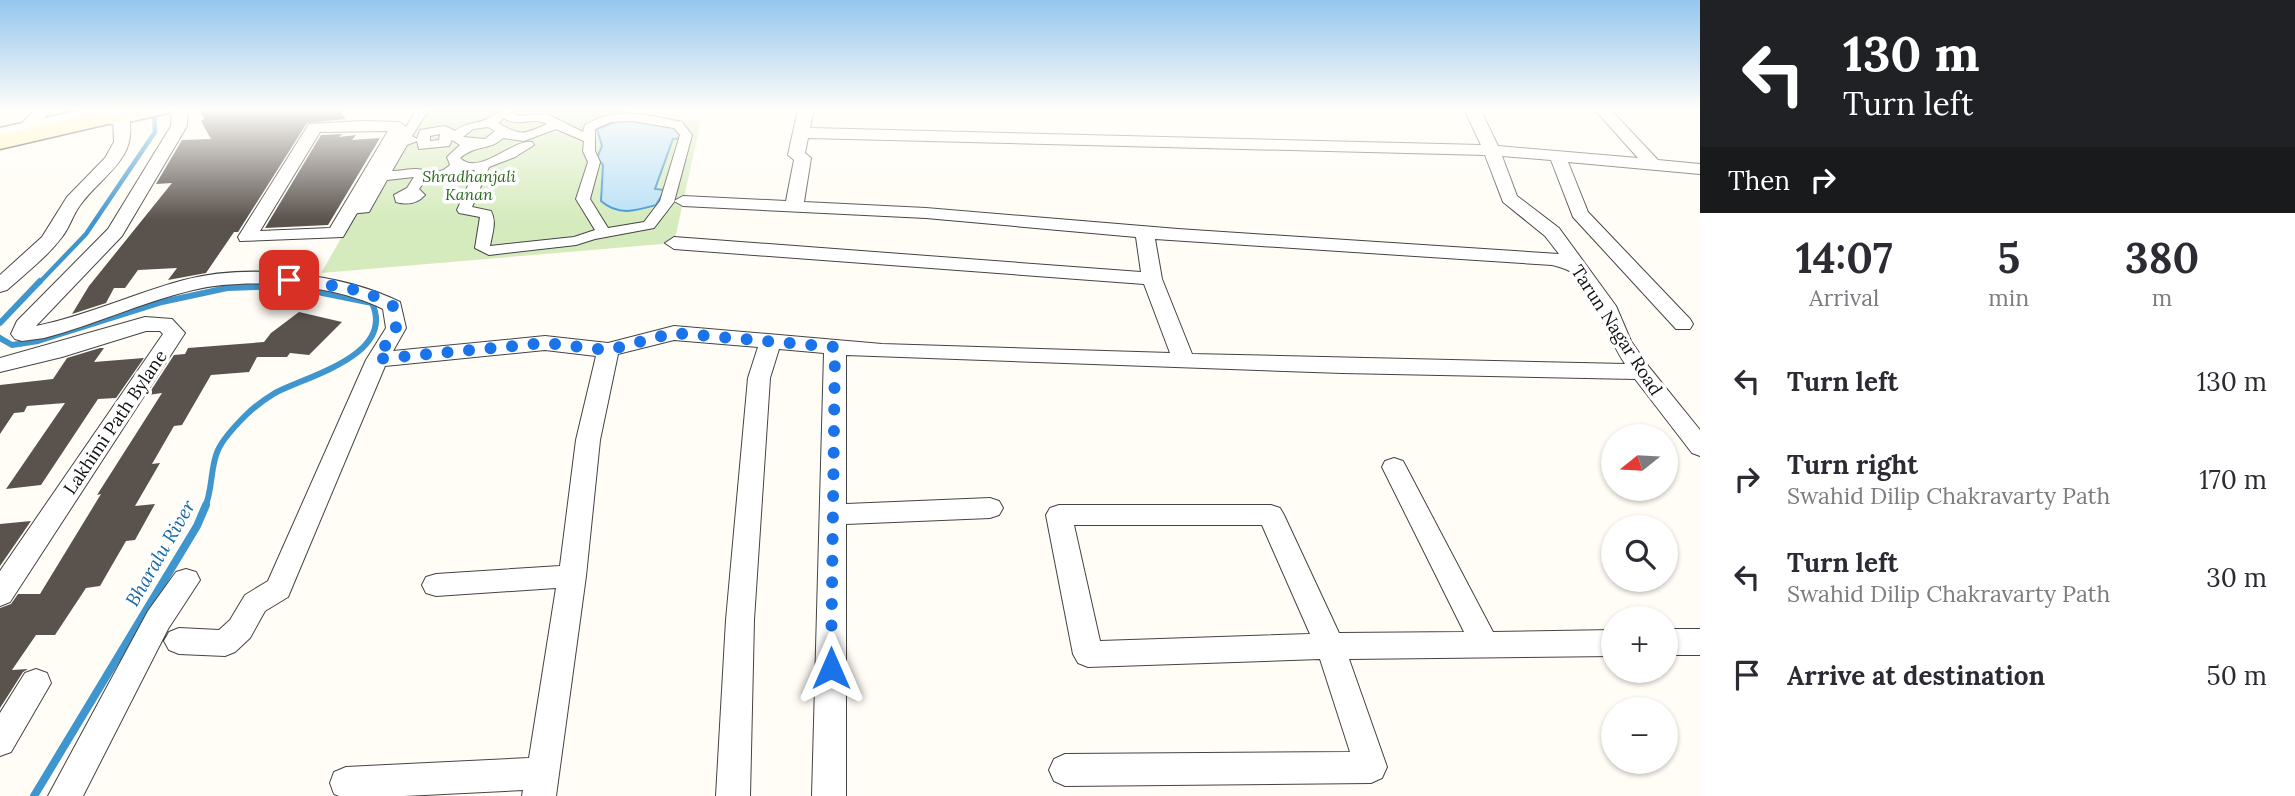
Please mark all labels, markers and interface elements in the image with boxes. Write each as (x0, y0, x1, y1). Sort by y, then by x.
text: 130 m (1843, 22, 1979, 84)
icon: left (1728, 28, 1819, 119)
text: Turn left (1843, 83, 1973, 124)
icon: right (1804, 161, 1842, 199)
text: Then (1728, 164, 1790, 197)
park label: Shradhanjali Kanan (422, 166, 516, 204)
text: 14:07 (1796, 231, 1893, 285)
text: 5 (1997, 231, 2020, 285)
text: 380 (2125, 231, 2199, 285)
pin (259, 250, 319, 310)
street label: Tarun Nagar Road (1566, 260, 1668, 400)
icon: arrive (270, 261, 308, 299)
text: Arrival (1809, 283, 1879, 312)
text: min (1988, 283, 2029, 312)
text: m (2152, 283, 2172, 312)
street label: Lakhimi Path Bylane (58, 345, 172, 499)
icon: left (1728, 362, 1766, 400)
text: Turn left (1787, 365, 1898, 398)
text: 130 m (2197, 365, 2267, 398)
north arrow (1601, 424, 1678, 500)
map controls (1601, 424, 1678, 774)
text: Turn right (1787, 448, 1918, 481)
icon: right (1728, 460, 1766, 498)
text: 170 m (2199, 463, 2267, 496)
text: Swahid Dilip Chakravarty Path (1787, 481, 2110, 510)
water label: Bharalu River (120, 495, 200, 611)
button: search (1601, 515, 1678, 592)
text: Turn left (1787, 546, 1898, 579)
icon: left (1728, 558, 1766, 596)
text: 30 m (2206, 561, 2267, 594)
text: Swahid Dilip Chakravarty Path (1787, 579, 2110, 608)
button: + (1601, 606, 1678, 683)
position arrow (794, 631, 868, 705)
icon: arrive (1728, 656, 1766, 694)
text: Arrive at destination (1787, 659, 2045, 692)
text: 50 m (2207, 659, 2267, 692)
button: − (1601, 697, 1678, 774)

